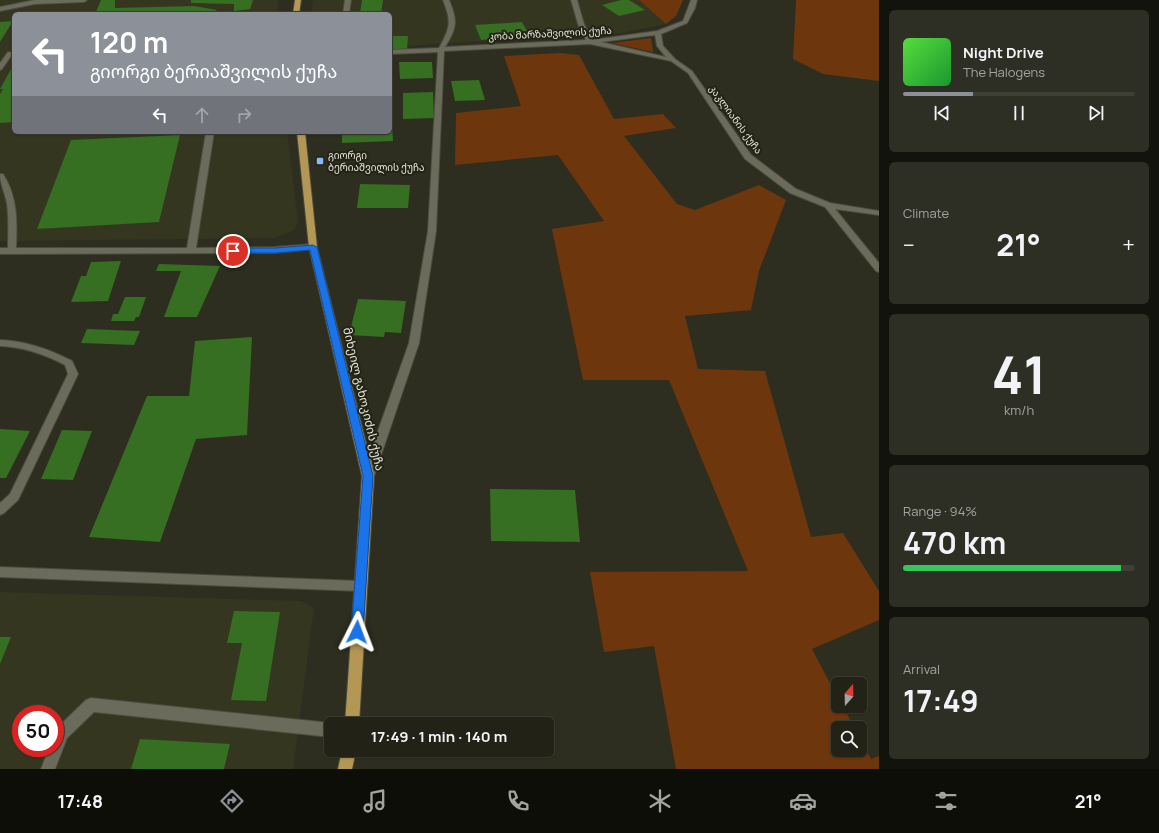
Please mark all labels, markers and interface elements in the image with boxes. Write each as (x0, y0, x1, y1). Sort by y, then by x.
text: 120 m (90, 23, 168, 61)
street label: კობა მარზაშვილის ქუჩა (488, 23, 612, 43)
icon: left (24, 28, 76, 80)
text: Night Drive (963, 42, 1044, 63)
text: გიორგი ბერიაშვილის ქუჩა (90, 59, 337, 83)
text: The Halogens (963, 63, 1045, 81)
street label: კაკლიანის ქუჩა (706, 82, 766, 156)
icon: previous (931, 102, 953, 124)
icon: pause (1008, 102, 1030, 124)
icon: next (1085, 102, 1107, 124)
icon: left (149, 104, 171, 126)
icon: ahead (191, 104, 213, 126)
icon: right (233, 104, 255, 126)
place label: გიორგი ბერიაშვილის ქუჩა (328, 148, 424, 174)
marker: გიორგი ბერიაშვილის ქუჩა (315, 156, 325, 166)
text: Climate (903, 204, 949, 222)
text: 21° (996, 224, 1041, 265)
text: − (903, 230, 915, 260)
text: + (1122, 230, 1135, 260)
pin (216, 234, 250, 268)
icon: arrive (222, 240, 244, 262)
street label: მიხეილ გახოკიძის ქუჩა (339, 326, 389, 472)
text: 41 (992, 339, 1046, 410)
text: km/h (1004, 401, 1034, 419)
text: Range · 94% (903, 502, 977, 520)
text: 470 km (903, 522, 1006, 563)
position arrow (336, 611, 378, 653)
text: Arrival (903, 660, 940, 678)
north arrow (831, 677, 867, 713)
map controls (831, 677, 867, 757)
text: 17:49 (903, 680, 979, 721)
speed limit sign: 50 (12, 705, 64, 757)
button: search (831, 721, 867, 757)
text: 17:49 · 1 min · 140 m (371, 726, 507, 747)
icon: directions (218, 787, 246, 815)
icon: music (361, 787, 389, 815)
icon: phone (504, 787, 532, 815)
icon: climate (646, 787, 674, 815)
icon: car (789, 787, 817, 815)
icon: filters (932, 787, 960, 815)
text: 17:48 (57, 789, 103, 813)
text: 21° (1075, 789, 1102, 813)

